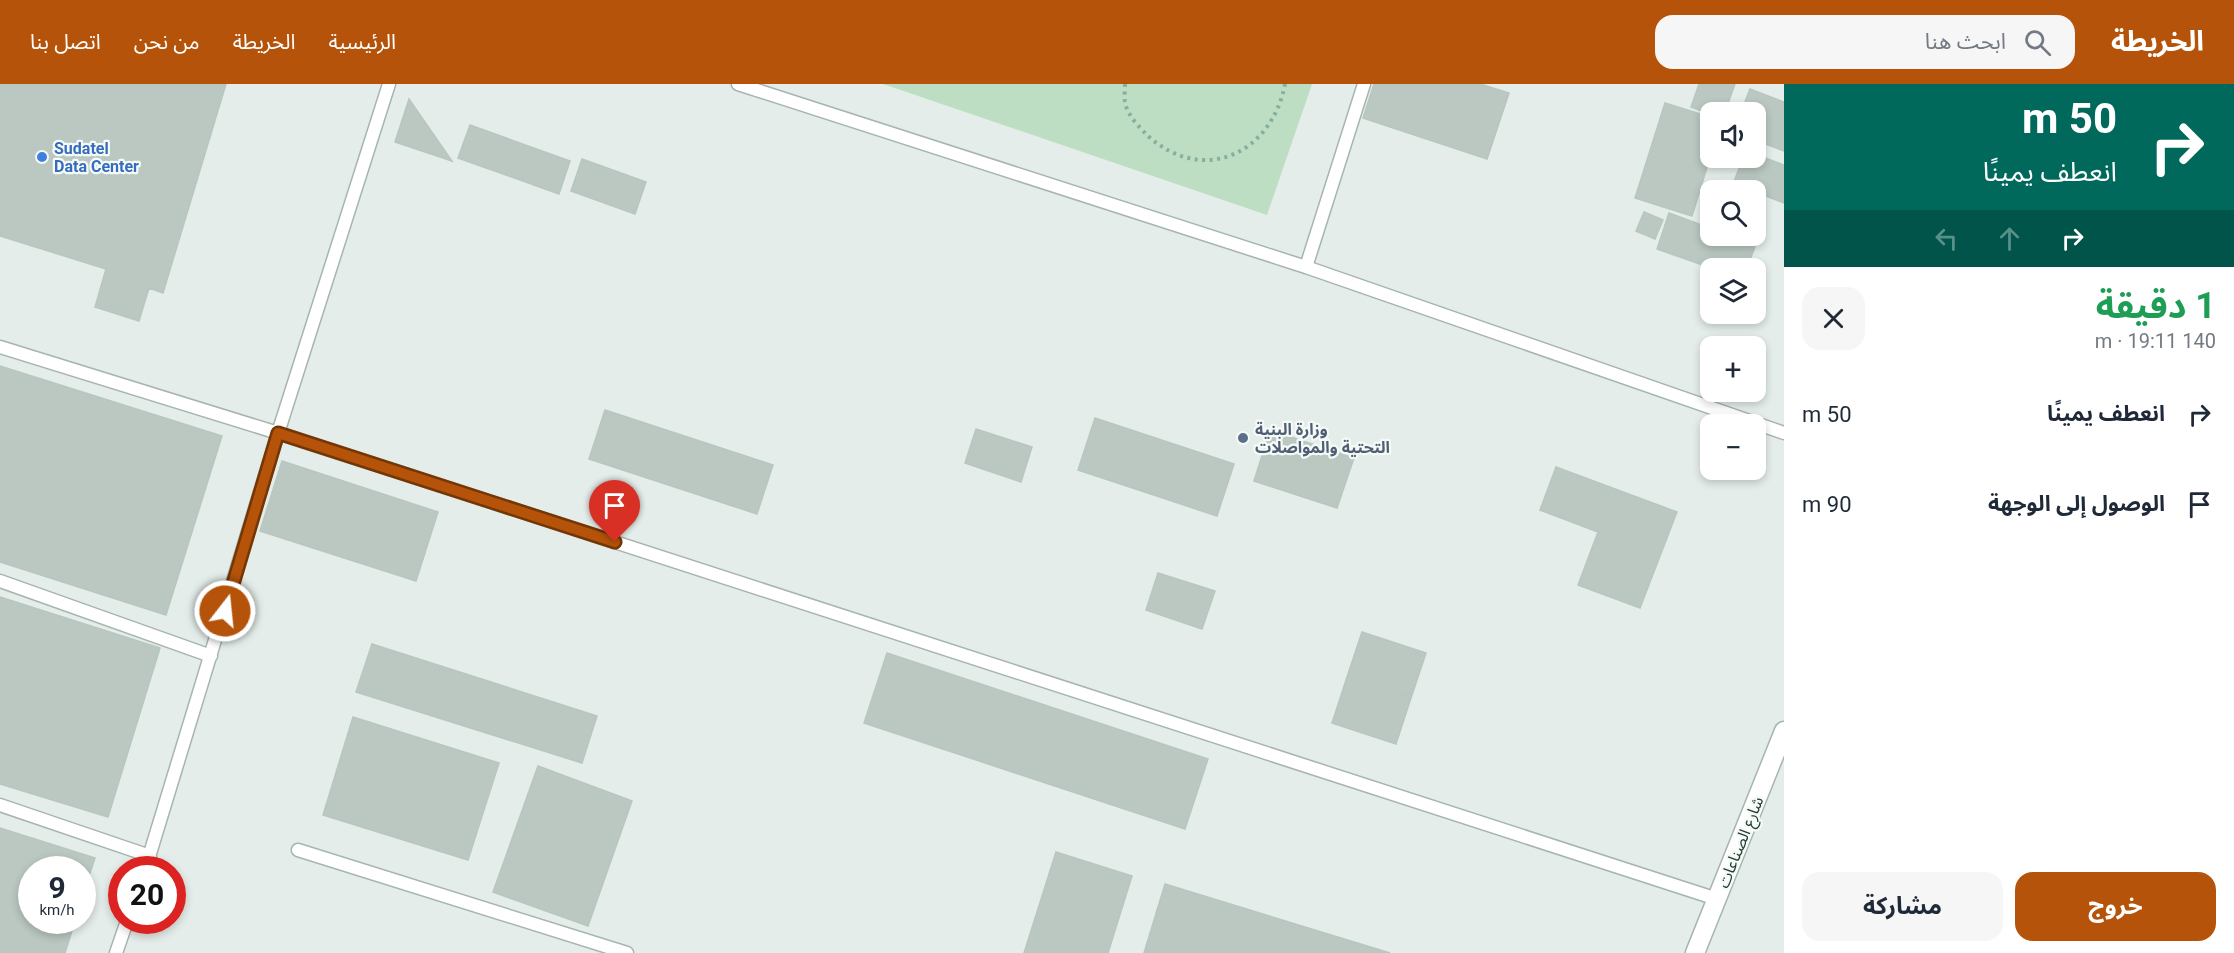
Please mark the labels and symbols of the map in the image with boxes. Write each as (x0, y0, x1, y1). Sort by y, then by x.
place label: Sudatel Data Center (54, 139, 139, 176)
marker: Sudatel Data Center (35, 150, 49, 164)
place label: وزارة البنية التحتية والمواصلات (1255, 420, 1390, 457)
marker: وزارة البنية التحتية والمواصلات (1236, 431, 1250, 445)
pin (589, 480, 640, 542)
position arrow (193, 579, 257, 643)
street label: شارع الصناعات (1713, 794, 1770, 892)
speed limit sign: 20 (108, 856, 186, 934)

